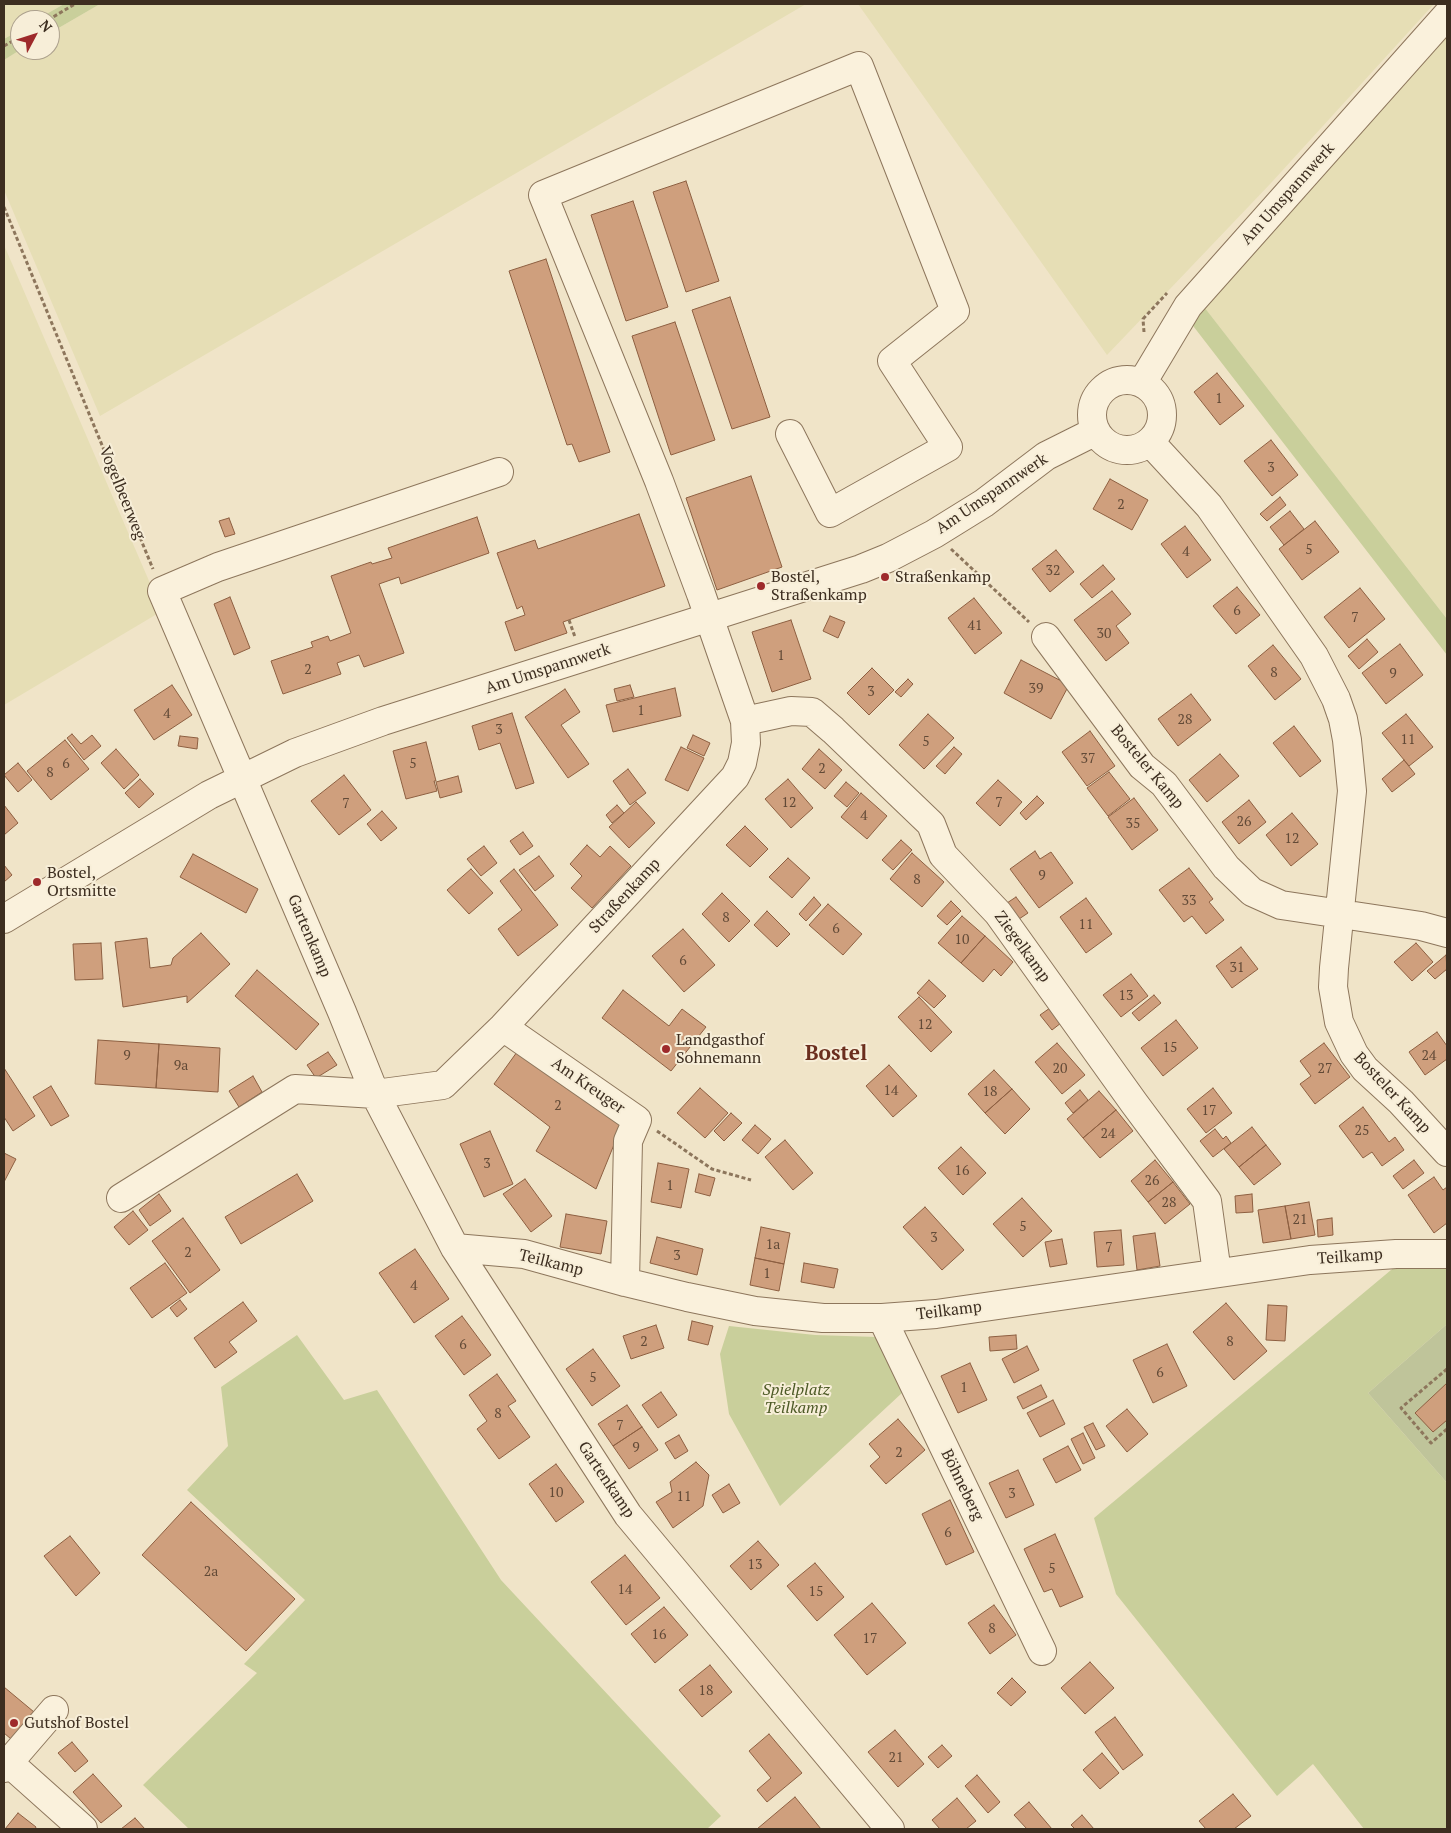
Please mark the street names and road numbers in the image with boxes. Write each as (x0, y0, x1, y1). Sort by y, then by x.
street label: Am Umspannwerk (1237, 139, 1339, 249)
street label: Vogelbeerweg (95, 444, 149, 542)
street label: Am Umspannwerk (933, 450, 1051, 538)
street label: Am Umspannwerk (483, 640, 613, 698)
street label: Bosteler Kamp (1106, 721, 1188, 813)
street label: Straßenkamp (585, 854, 665, 938)
street label: Gartenkamp (283, 892, 335, 980)
street label: Ziegelkamp (990, 908, 1054, 986)
street label: Bosteler Kamp (1350, 1049, 1434, 1137)
street label: Am Kreuger (548, 1054, 628, 1118)
street label: Teilkamp (1317, 1245, 1383, 1269)
street label: Teilkamp (517, 1246, 585, 1280)
street label: Teilkamp (915, 1297, 983, 1325)
street label: Gartenkamp (573, 1438, 639, 1522)
street label: Böhneberg (937, 1446, 987, 1524)

